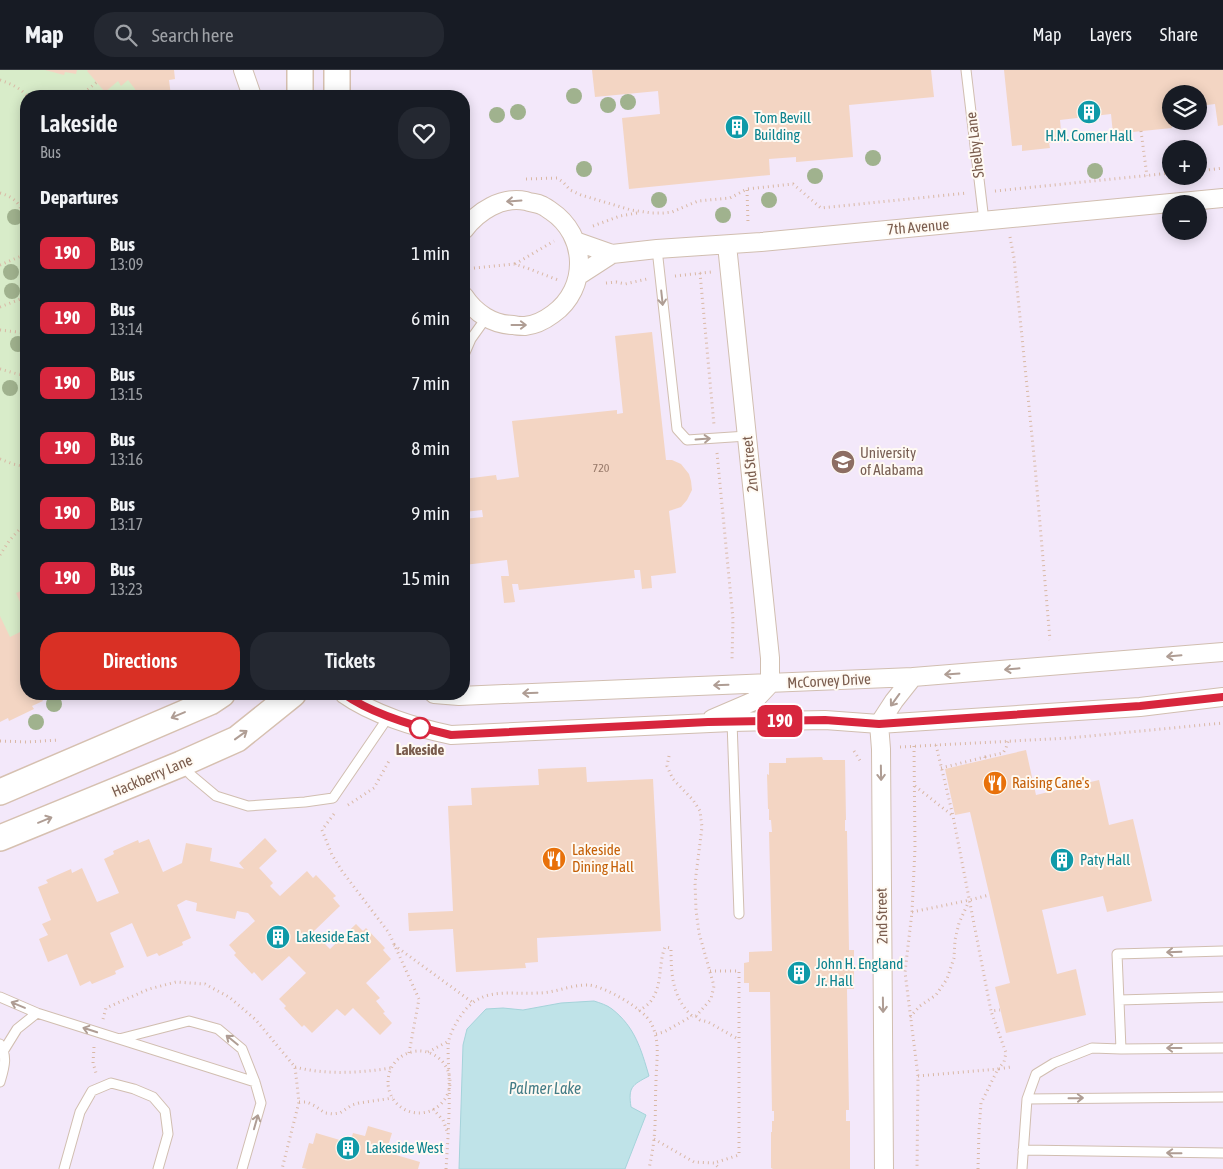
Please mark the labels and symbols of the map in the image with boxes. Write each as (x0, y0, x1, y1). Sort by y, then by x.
building icon: H.M. Comer Hall (1076, 99, 1102, 125)
place label: Tom Bevill Building (754, 109, 811, 143)
street label: Shelby Lane (962, 111, 987, 179)
building icon: Tom Bevill Building (724, 114, 750, 140)
place label: H.M. Comer Hall (1045, 127, 1133, 144)
one-way arrow (507, 197, 523, 206)
street label: 7th Avenue (886, 215, 950, 238)
one-way arrow (658, 289, 667, 305)
one-way arrow (510, 320, 527, 330)
one-way arrow (695, 434, 711, 443)
street label: 2nd Street (738, 435, 761, 493)
place label: University of Alabama (860, 444, 923, 478)
school or university icon: University of Alabama (830, 449, 856, 475)
house number: 720 (593, 461, 610, 475)
one-way arrow (1167, 651, 1183, 661)
one-way arrow (1005, 665, 1021, 674)
one-way arrow (944, 669, 960, 679)
street label: McCorvey Drive (787, 670, 871, 691)
one-way arrow (713, 681, 729, 690)
one-way arrow (522, 689, 538, 698)
one-way arrow (890, 693, 900, 707)
line badge: 190 (751, 705, 809, 737)
one-way arrow (171, 711, 187, 720)
marker: Lakeside (409, 717, 431, 739)
one-way arrow (234, 730, 248, 740)
place label: Lakeside (396, 741, 444, 758)
street label: Hackberry Lane (109, 751, 195, 800)
one-way arrow (876, 764, 886, 780)
restaurant icon: Raising Cane's (982, 770, 1008, 796)
place label: Raising Cane's (1012, 774, 1090, 791)
one-way arrow (37, 814, 52, 824)
place label: Lakeside Dining Hall (572, 841, 634, 875)
restaurant icon: Lakeside Dining Hall (541, 846, 567, 872)
building icon: Paty Hall (1049, 847, 1075, 873)
place label: Paty Hall (1080, 851, 1130, 868)
street label: 2nd Street (873, 888, 890, 944)
building icon: Lakeside East (265, 924, 291, 950)
place label: Lakeside East (296, 928, 370, 945)
one-way arrow (1167, 947, 1183, 957)
place label: John H. England Jr. Hall (816, 955, 903, 989)
building icon: John H. England Jr. Hall (786, 960, 812, 986)
one-way arrow (878, 996, 888, 1013)
one-way arrow (11, 1000, 26, 1009)
one-way arrow (82, 1025, 98, 1034)
one-way arrow (225, 1035, 238, 1046)
one-way arrow (1167, 1044, 1183, 1053)
water label: Palmer Lake (509, 1079, 581, 1097)
one-way arrow (1067, 1093, 1083, 1103)
one-way arrow (251, 1115, 261, 1131)
building icon: Lakeside West (335, 1135, 361, 1161)
place label: Lakeside West (366, 1139, 443, 1156)
one-way arrow (1167, 1148, 1183, 1157)

